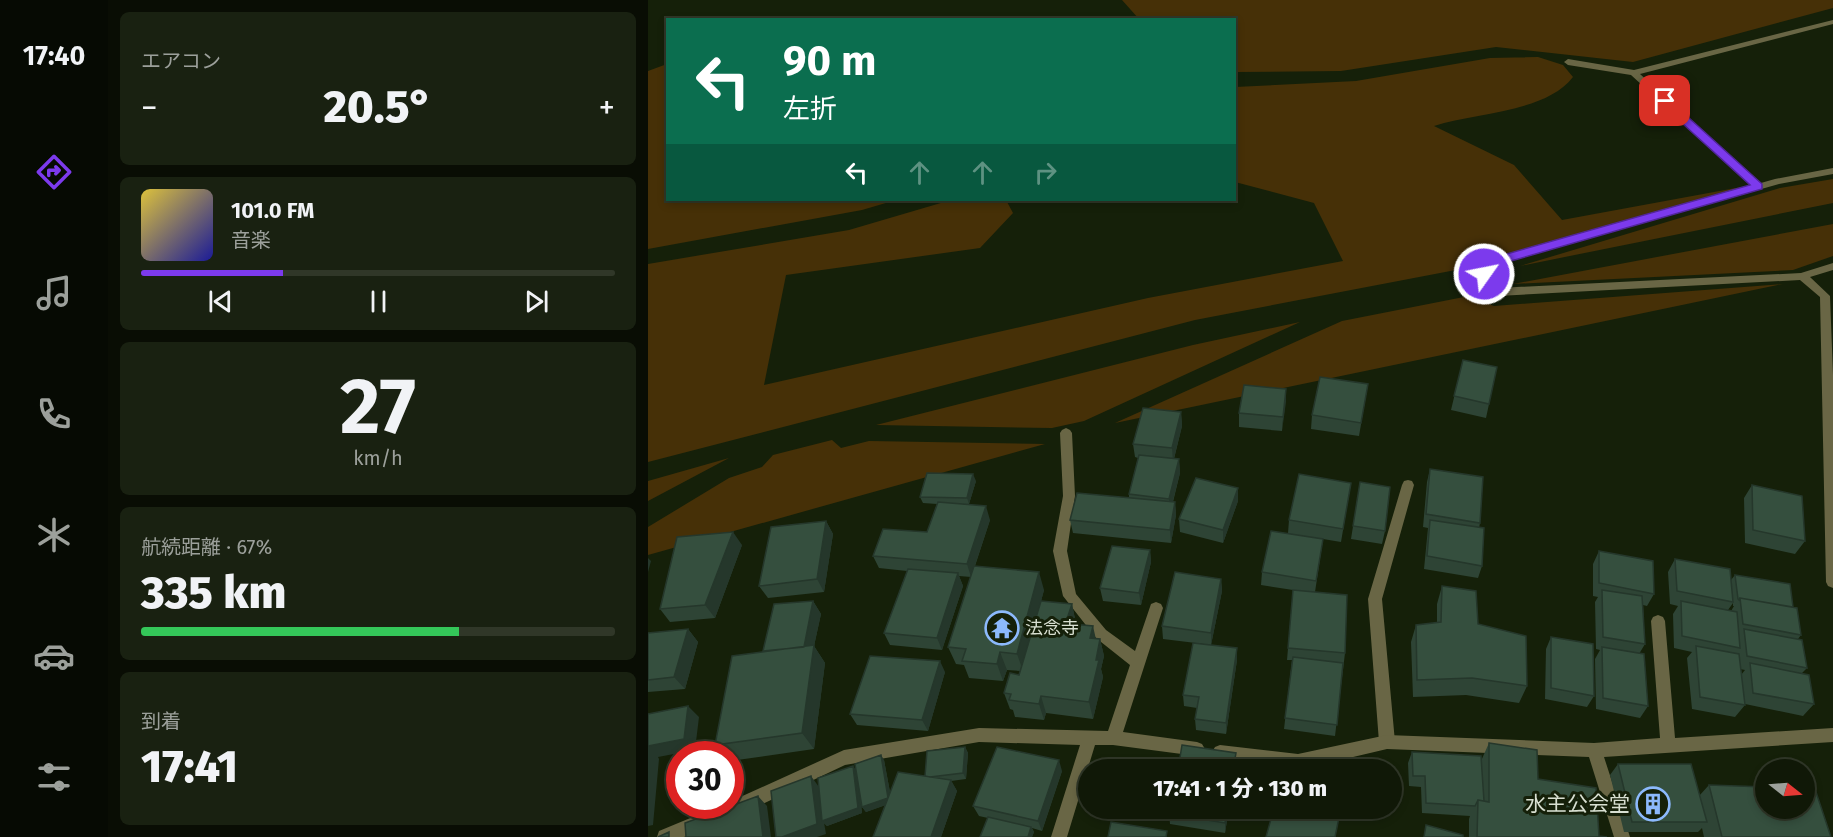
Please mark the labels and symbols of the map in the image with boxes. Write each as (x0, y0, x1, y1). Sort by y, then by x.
pin (1639, 75, 1690, 126)
position arrow (1452, 242, 1516, 306)
temple icon: 法念寺 (984, 610, 1020, 646)
place label: 法念寺 (1025, 617, 1079, 639)
speed limit sign: 30 (666, 741, 744, 819)
north arrow (1755, 759, 1815, 819)
building icon: 水主公会堂 (1635, 786, 1671, 822)
place label: 水主公会堂 (1525, 791, 1630, 817)

